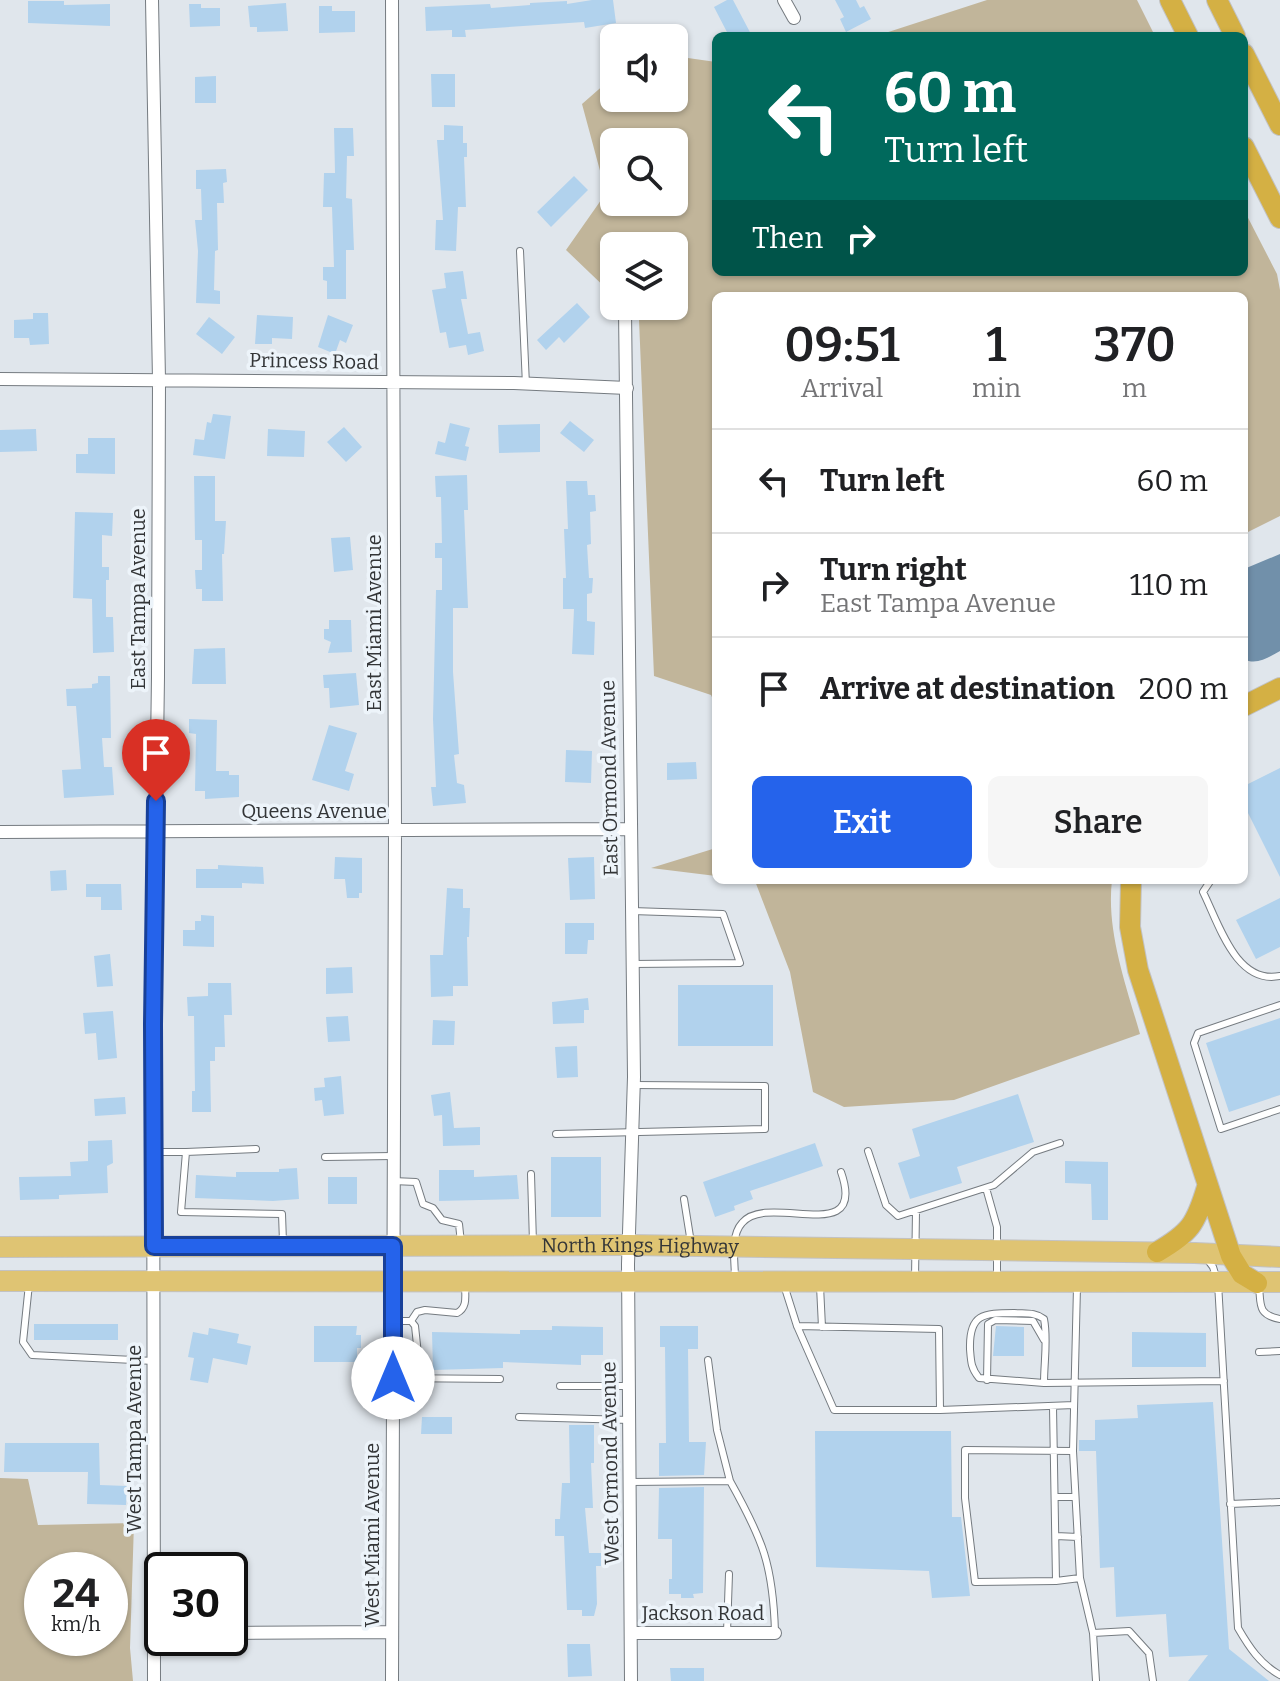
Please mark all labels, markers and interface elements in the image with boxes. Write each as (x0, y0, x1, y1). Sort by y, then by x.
map controls (600, 24, 688, 320)
button: sound (600, 24, 688, 112)
text: 60 m (884, 60, 1016, 127)
icon: left (752, 64, 856, 168)
button: search (600, 128, 688, 216)
text: Turn left (884, 128, 1028, 172)
icon: right (839, 216, 883, 260)
text: Then (752, 220, 823, 256)
button: layers (600, 232, 688, 320)
text: 09:51 (784, 316, 900, 374)
text: 1 (986, 316, 1007, 374)
text: 370 (1093, 316, 1176, 374)
street label: Princess Road (249, 348, 379, 374)
text: Arrival (801, 373, 883, 404)
text: min (972, 373, 1021, 404)
text: m (1122, 373, 1147, 404)
icon: left (752, 459, 796, 503)
text: Turn left (820, 463, 945, 499)
text: 60 m (1137, 463, 1208, 499)
street label: East Tampa Avenue (126, 508, 150, 690)
street label: East Miami Avenue (362, 534, 386, 712)
text: Turn right (820, 552, 967, 588)
icon: right (752, 563, 796, 607)
text: 110 m (1130, 567, 1208, 603)
text: East Tampa Avenue (820, 588, 1056, 619)
icon: arrive (752, 667, 796, 711)
text: Arrive at destination (820, 671, 1115, 707)
text: 200 m (1139, 671, 1228, 707)
street label: East Ormond Avenue (595, 680, 623, 876)
pin (122, 719, 190, 801)
icon: arrive (134, 731, 178, 775)
button: Exit (752, 776, 972, 868)
button: Share (988, 776, 1208, 868)
street label: Queens Avenue (241, 799, 387, 823)
street label: North Kings Highway (541, 1233, 739, 1259)
position arrow (351, 1336, 435, 1420)
street label: West Tampa Avenue (122, 1345, 146, 1533)
street label: West Ormond Avenue (596, 1361, 624, 1565)
street label: West Miami Avenue (360, 1443, 384, 1627)
speed limit sign: 30 (144, 1552, 248, 1656)
text: 24 (53, 1570, 99, 1618)
street label: Jackson Road (641, 1601, 764, 1625)
text: km/h (51, 1612, 101, 1636)

